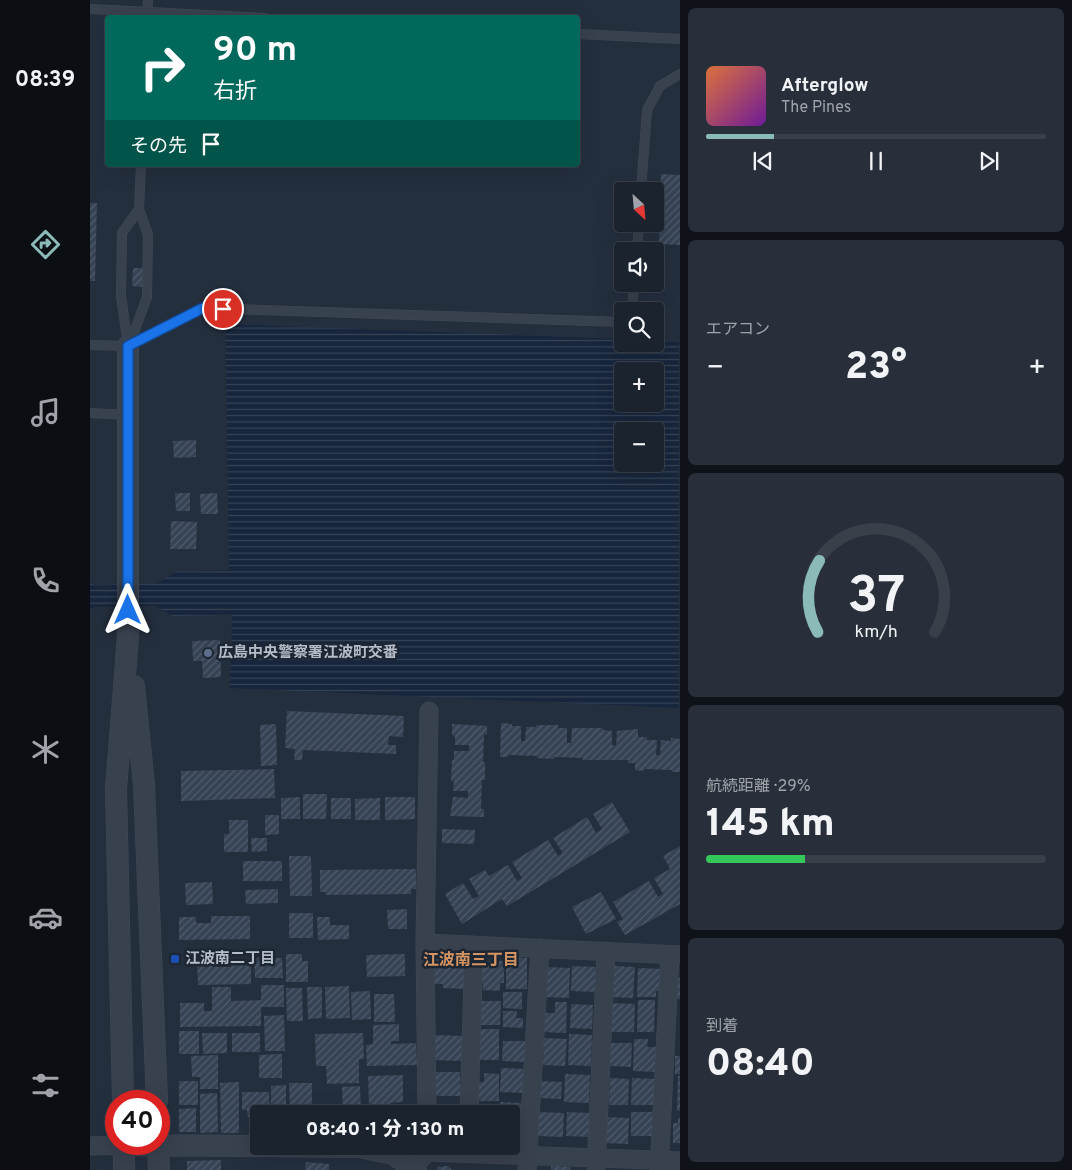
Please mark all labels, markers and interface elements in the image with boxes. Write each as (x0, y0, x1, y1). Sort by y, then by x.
text: 90 m (213, 29, 297, 73)
icon: right (130, 35, 195, 100)
text: 08:39 (15, 67, 75, 94)
text: Afterglow (781, 74, 869, 98)
text: 右折 (213, 79, 257, 106)
text: The Pines (781, 98, 851, 118)
icon: arrive (197, 130, 225, 158)
text: その先 (130, 135, 187, 159)
icon: previous (749, 147, 777, 175)
icon: pause (862, 147, 890, 175)
icon: next (975, 147, 1003, 175)
north arrow (614, 182, 664, 232)
map controls (614, 182, 664, 472)
icon: directions (28, 227, 63, 262)
button: sound (614, 242, 664, 292)
pin (202, 288, 244, 330)
icon: arrive (209, 295, 237, 323)
button: search (614, 302, 664, 352)
text: エアコン (706, 320, 770, 340)
text: 23° (845, 344, 907, 393)
text: − (706, 351, 724, 387)
text: + (1028, 351, 1046, 387)
button: + (614, 362, 664, 412)
icon: music (28, 395, 63, 430)
button: − (614, 422, 664, 472)
icon: phone (28, 563, 63, 598)
text: 37 (847, 565, 905, 631)
position arrow (101, 583, 153, 635)
text: km/h (854, 621, 898, 644)
place label: 広島中央警察署江波町交番 (218, 643, 398, 663)
marker: 広島中央警察署江波町交番 (202, 647, 214, 659)
icon: climate (28, 732, 63, 767)
text: 航続距離 · 29% (706, 777, 811, 797)
text: 145 km (706, 801, 835, 850)
icon: car (28, 900, 63, 935)
place label: 江波南二丁目 (185, 950, 275, 969)
district label: 江波南三丁目 (423, 951, 519, 971)
marker: 江波南二丁目 (169, 953, 181, 965)
text: 到着 (706, 1017, 738, 1037)
text: 08:40 (706, 1041, 815, 1090)
icon: filters (28, 1068, 63, 1103)
speed limit sign: 40 (105, 1090, 170, 1155)
text: 08:40 · 1 分 · 130 m (306, 1118, 464, 1142)

